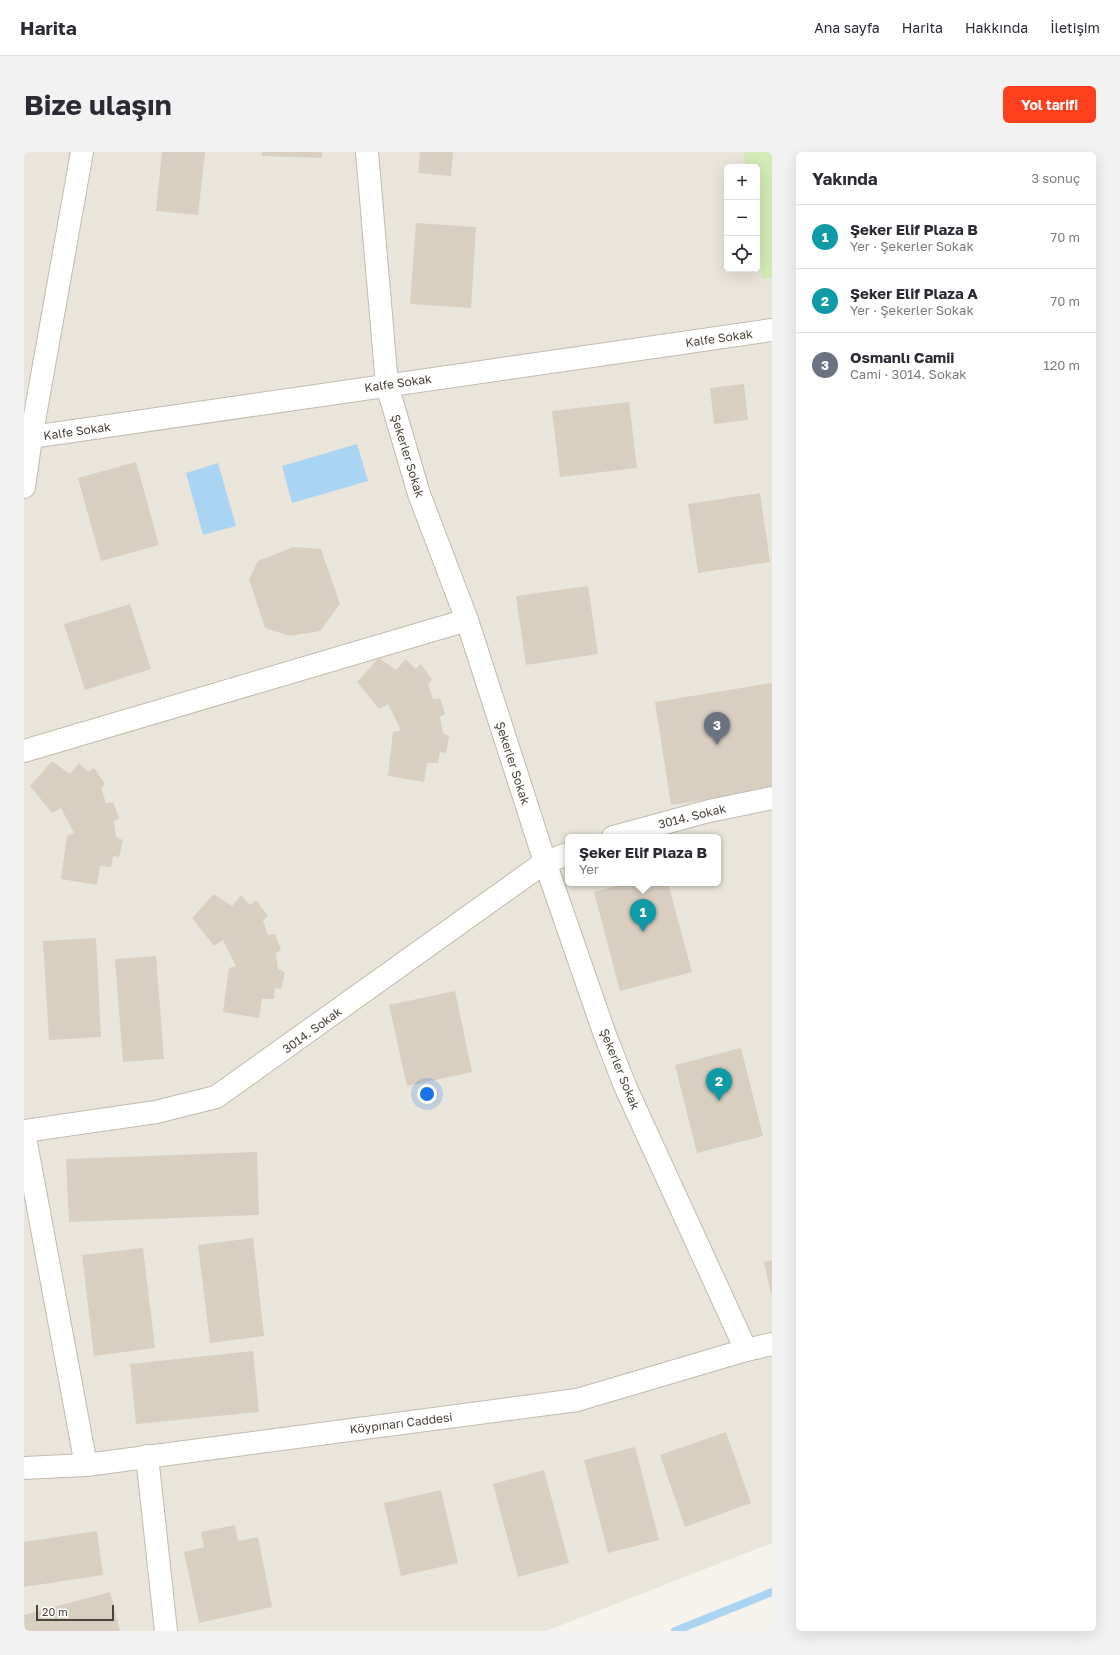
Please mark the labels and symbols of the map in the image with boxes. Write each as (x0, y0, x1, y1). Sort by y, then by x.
street label: Kalfe Sokak (684, 326, 754, 350)
street label: Kalfe Sokak (363, 371, 433, 395)
street label: Şekerler Sokak (388, 413, 428, 500)
street label: Kalfe Sokak (42, 419, 112, 443)
pin: 3 (704, 712, 730, 745)
street label: Şekerler Sokak (493, 720, 534, 807)
street label: 3014. Sokak (657, 800, 728, 832)
pin: 1 (630, 899, 656, 932)
street label: 3014. Sokak (280, 1003, 345, 1056)
street label: Şekerler Sokak (597, 1026, 643, 1112)
pin: 2 (706, 1068, 732, 1101)
your location (417, 1084, 437, 1104)
street label: Köypınarı Caddesi (349, 1409, 453, 1437)
scale bar (36, 1603, 114, 1622)

